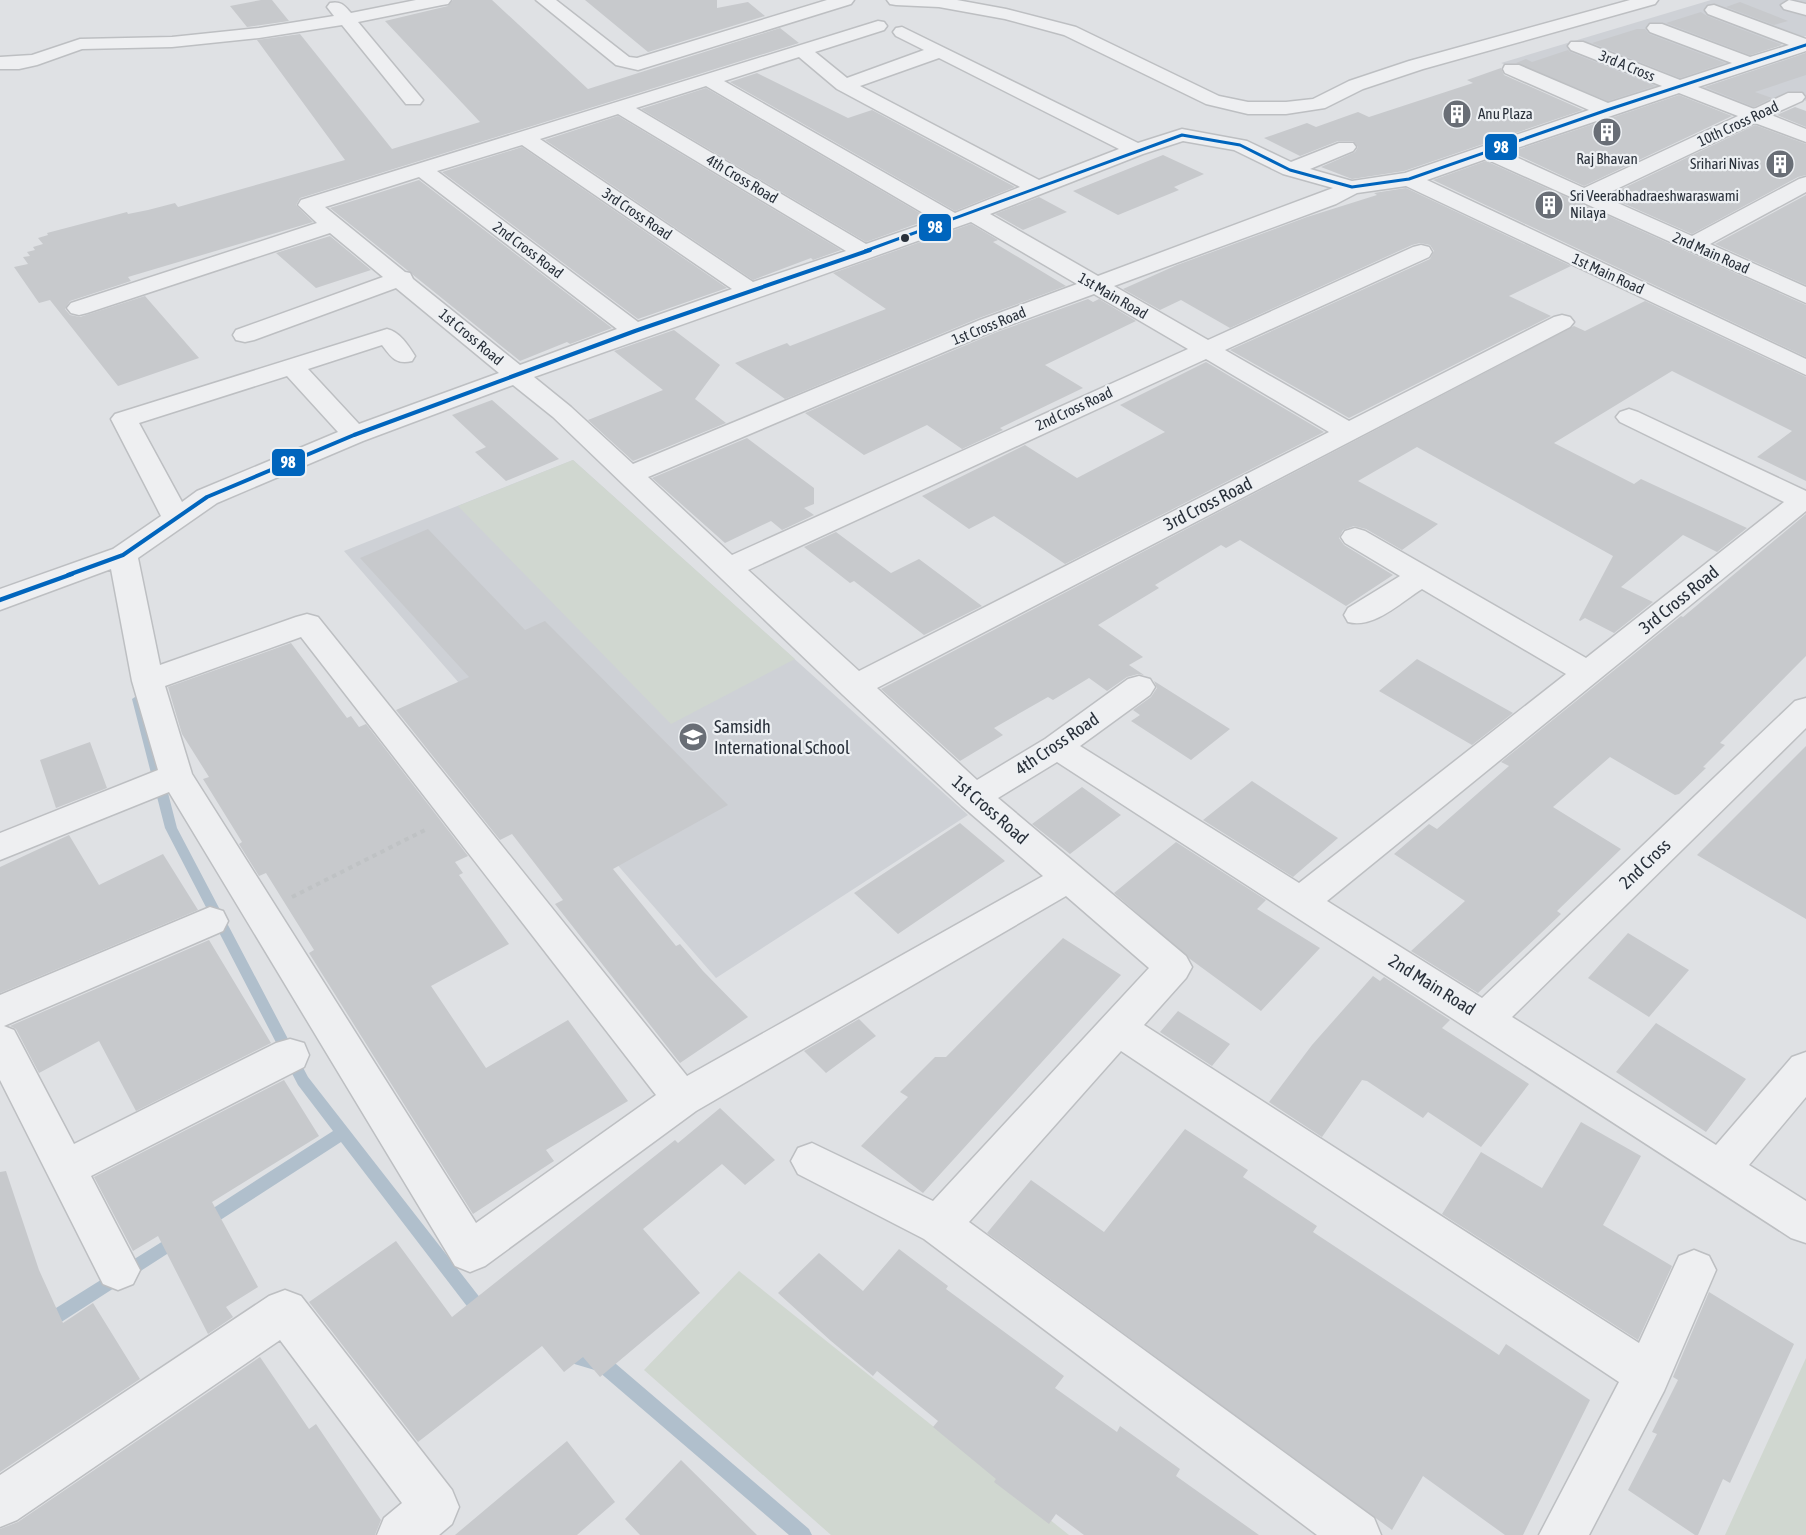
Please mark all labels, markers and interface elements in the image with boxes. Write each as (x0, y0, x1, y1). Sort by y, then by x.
street label: 3rd A Cross (1597, 47, 1658, 84)
street label: 10th Cross Road (1695, 97, 1781, 150)
building icon: Anu Plaza (1441, 98, 1473, 130)
place label: Anu Plaza (1478, 105, 1533, 122)
building icon: Raj Bhavan (1591, 116, 1623, 148)
line badge: 98 (1484, 133, 1518, 161)
text: 98 (1493, 138, 1509, 156)
building icon: Srihari Nivas (1764, 148, 1796, 180)
place label: Raj Bhavan (1576, 150, 1638, 167)
street label: 4th Cross Road (703, 151, 781, 207)
place label: Srihari Nivas (1690, 155, 1759, 172)
street label: 3rd Cross Road (599, 184, 675, 243)
place label: Sri Veerabhadraeshwaraswami Nilaya (1570, 187, 1739, 221)
building icon: Sri Veerabhadraeshwaraswami Nilaya (1533, 189, 1565, 221)
line badge: 98 (918, 213, 952, 242)
street label: 2nd Cross Road (490, 218, 567, 281)
text: 98 (927, 218, 943, 236)
street label: 2nd Main Road (1670, 228, 1752, 277)
unlabelled marker (899, 232, 911, 244)
street label: 1st Main Road (1570, 250, 1647, 298)
street label: 1st Main Road (1076, 269, 1151, 322)
street label: 1st Cross Road (949, 303, 1028, 348)
street label: 1st Cross Road (436, 305, 507, 368)
street label: 2nd Cross Road (1033, 383, 1115, 434)
line badge: 98 (271, 448, 306, 477)
text: 98 (280, 453, 296, 471)
street label: 3rd Cross Road (1160, 472, 1255, 535)
street label: 3rd Cross Road (1635, 561, 1723, 638)
street label: 4th Cross Road (1011, 708, 1102, 779)
place label: Samsidh International School (714, 716, 850, 758)
school or university icon: Samsidh International School (677, 721, 709, 753)
street label: 1st Cross Road (948, 771, 1033, 848)
street label: 2nd Cross (1615, 834, 1675, 893)
street label: 2nd Main Road (1385, 950, 1480, 1020)

